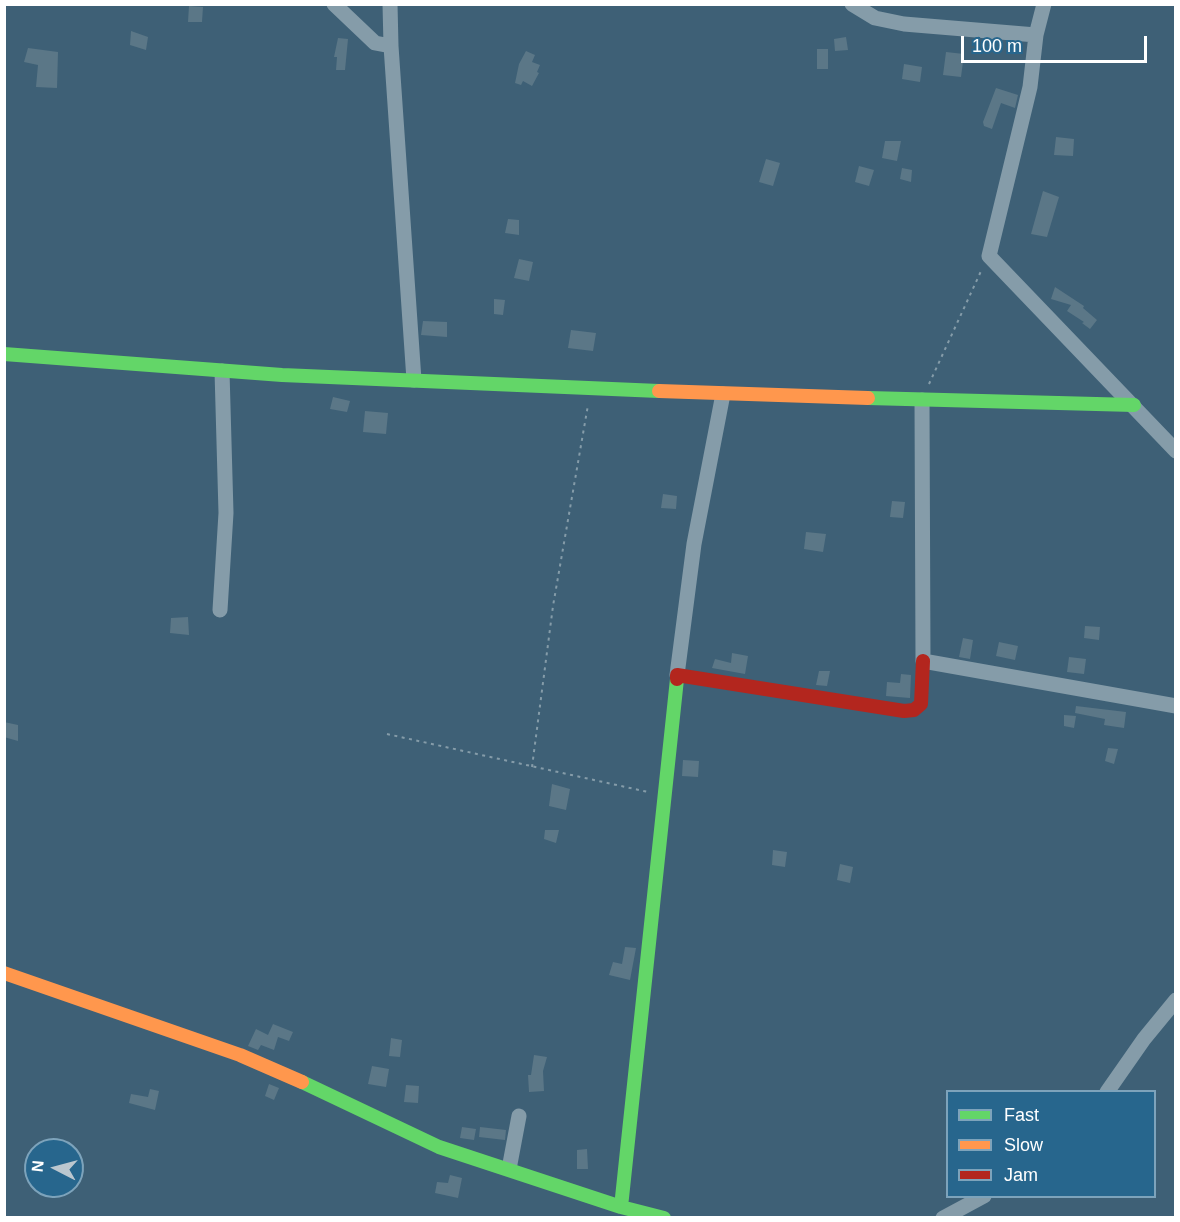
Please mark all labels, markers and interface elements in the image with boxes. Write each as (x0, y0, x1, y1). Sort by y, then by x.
scale bar (964, 24, 1150, 62)
text: 100 m (972, 36, 1022, 56)
legend (946, 1090, 1156, 1198)
text: Fast (1004, 1105, 1039, 1125)
text: Slow (1004, 1135, 1043, 1155)
north arrow (24, 1138, 84, 1198)
text: N (29, 1160, 47, 1173)
text: Jam (1004, 1165, 1038, 1185)

